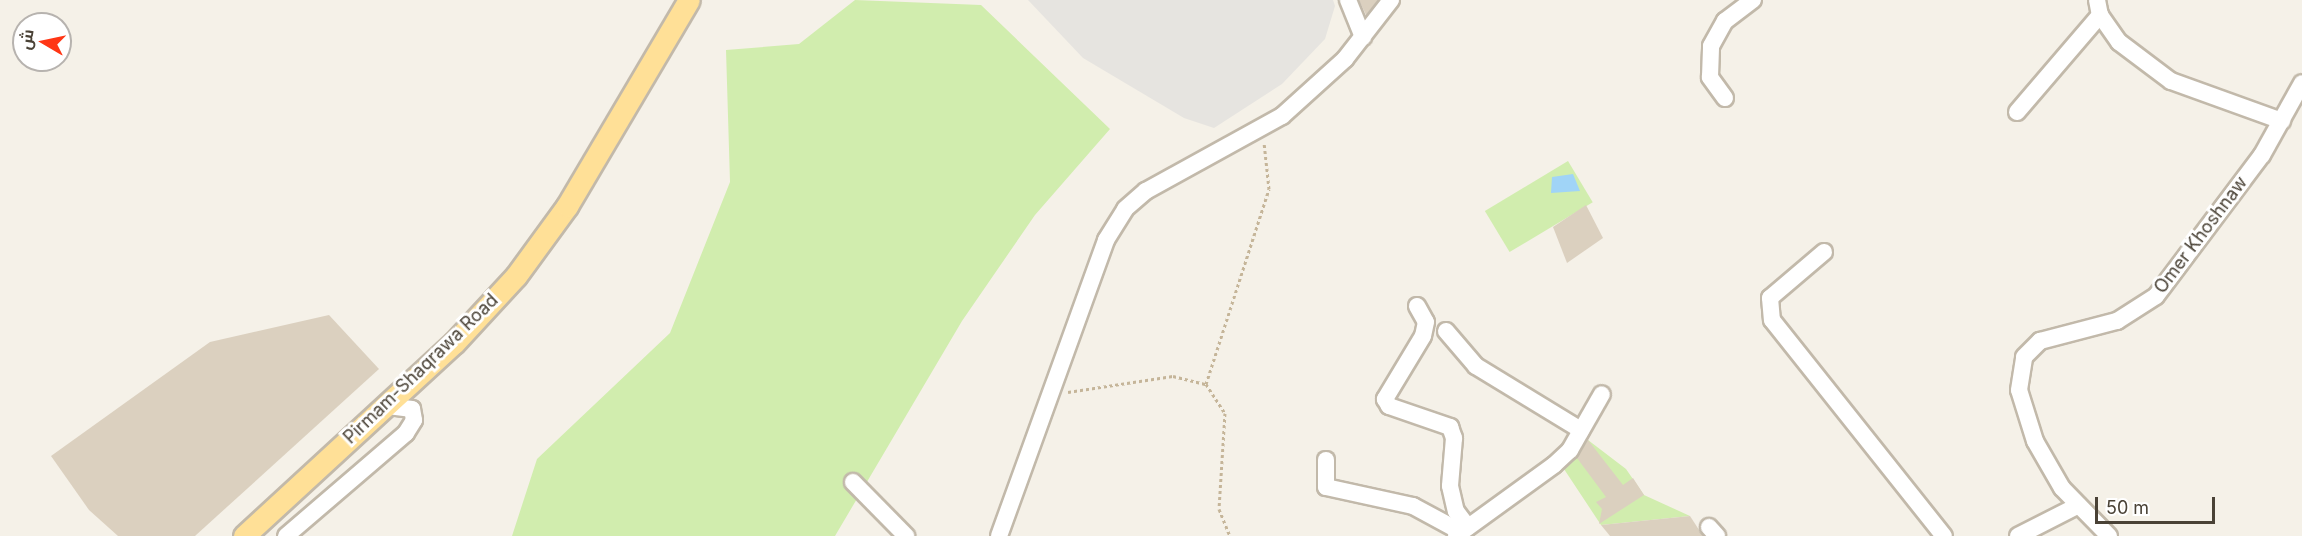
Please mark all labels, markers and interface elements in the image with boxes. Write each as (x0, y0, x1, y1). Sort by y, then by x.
north arrow (12, 12, 72, 72)
text: ش (15, 28, 38, 51)
street label: Omer Khoshnaw (2150, 172, 2252, 298)
street label: Pirmam-Shaqrawa Road (339, 290, 503, 448)
scale bar (2098, 485, 2218, 523)
text: 50 m (2106, 497, 2149, 518)

